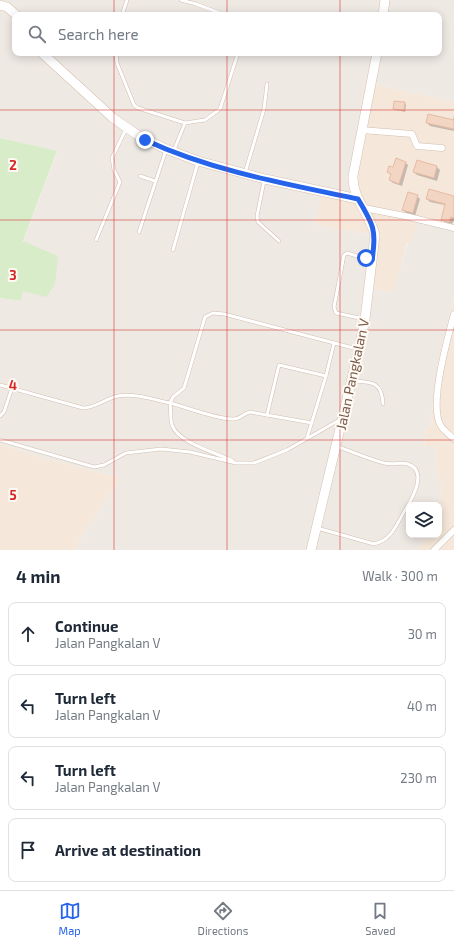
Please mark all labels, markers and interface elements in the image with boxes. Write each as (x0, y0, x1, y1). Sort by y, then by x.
search box (12, 12, 442, 56)
icon: search (26, 23, 48, 45)
text: Search here (58, 25, 139, 43)
route end (136, 131, 154, 149)
text: 2 (9, 157, 17, 173)
route start (357, 249, 375, 267)
text: 3 (9, 267, 17, 283)
street label: Jalan Pangkalan V (332, 316, 372, 431)
text: 4 (9, 377, 17, 393)
text: 5 (9, 487, 17, 503)
map controls (406, 502, 442, 538)
button: layers (406, 502, 442, 538)
text: 4 min (16, 566, 60, 586)
text: Walk · 300 m (362, 568, 438, 584)
text: Continue (55, 617, 118, 635)
icon: ahead (17, 623, 39, 645)
text: 30 m (408, 626, 437, 642)
text: Jalan Pangkalan V (55, 635, 160, 651)
text: Turn left (55, 689, 116, 707)
icon: left (17, 695, 39, 717)
text: 40 m (407, 698, 437, 714)
text: Jalan Pangkalan V (55, 707, 160, 723)
text: Turn left (55, 761, 116, 779)
icon: left (17, 767, 39, 789)
text: 230 m (400, 770, 437, 786)
text: Jalan Pangkalan V (55, 779, 160, 795)
icon: arrive (17, 839, 39, 861)
text: Arrive at destination (55, 841, 201, 859)
tab: Map (59, 900, 81, 937)
tab: Directions (198, 900, 248, 937)
tab: Saved (365, 900, 396, 937)

